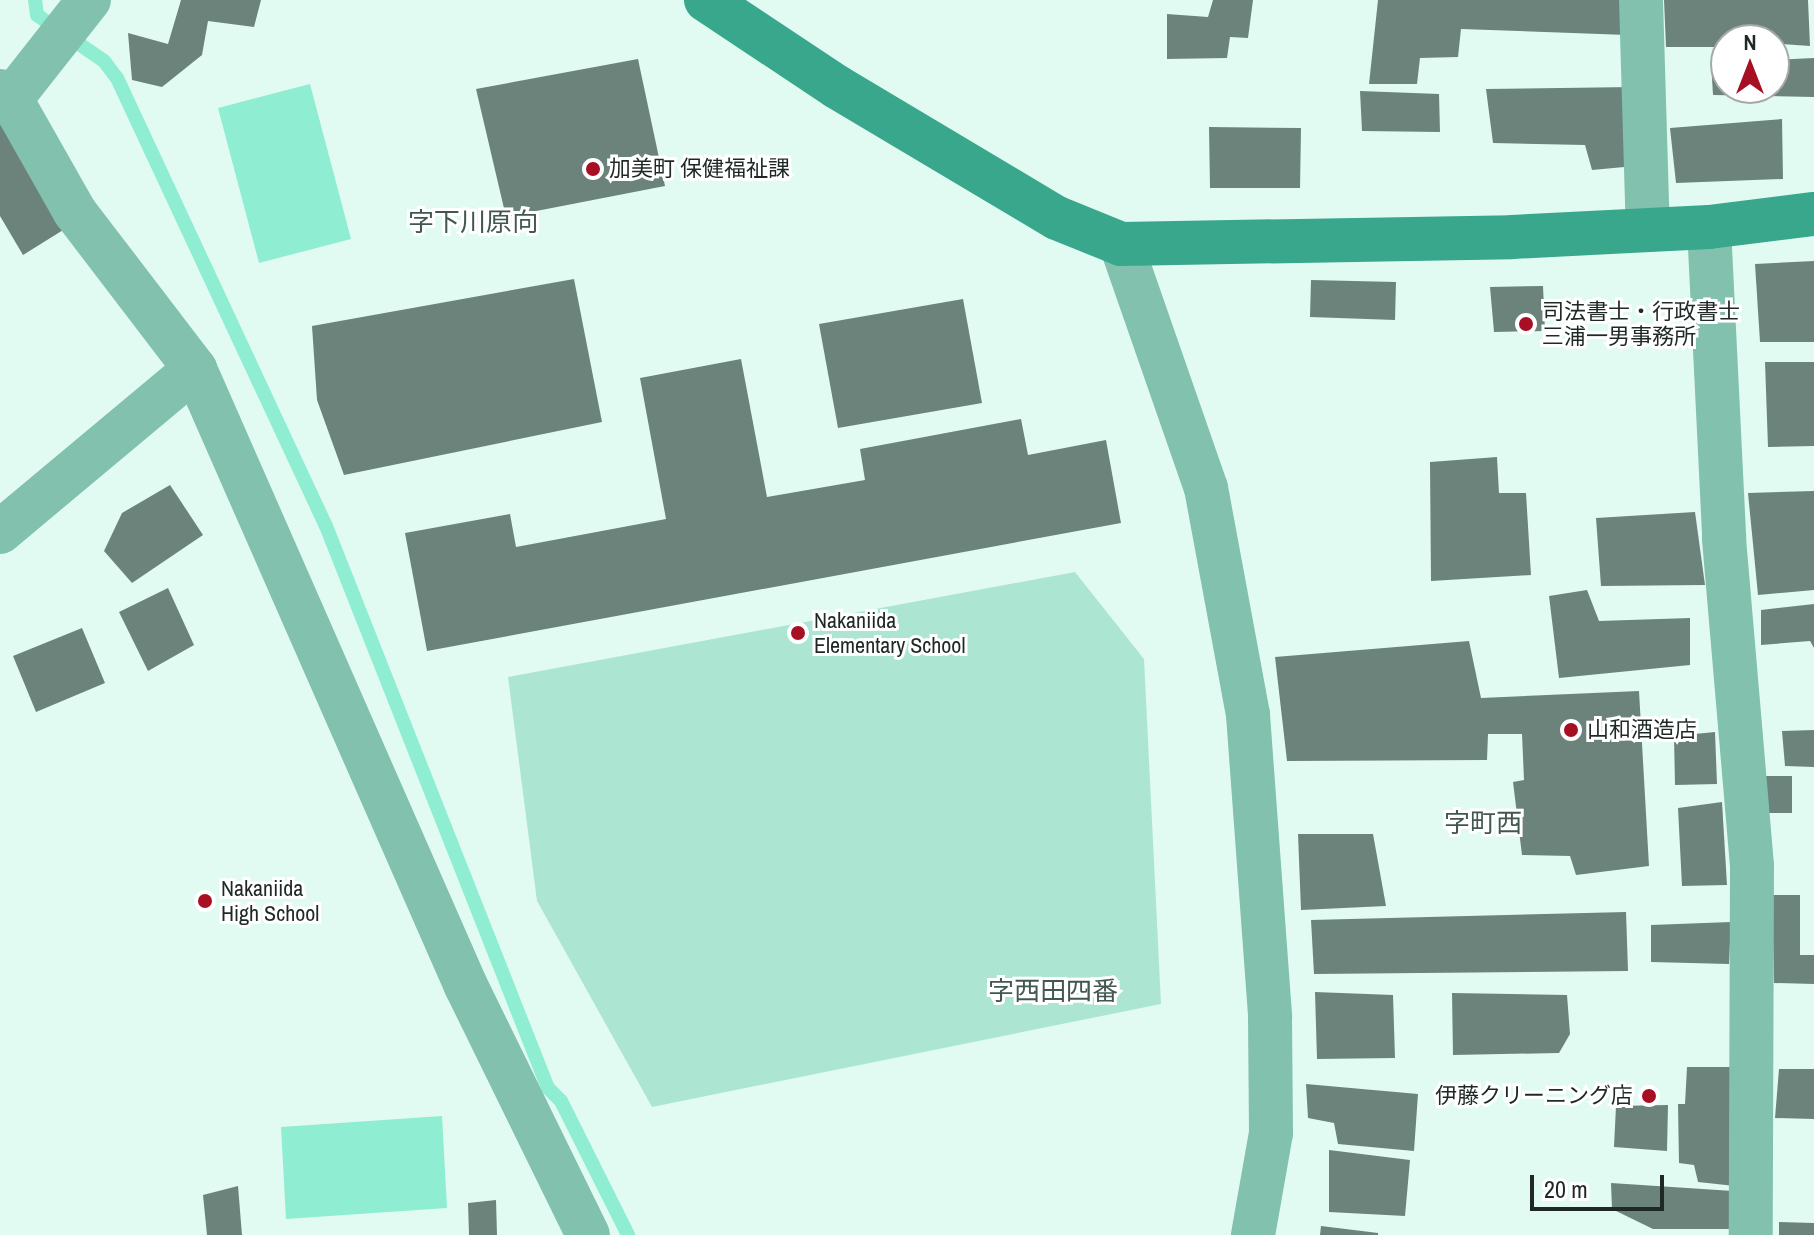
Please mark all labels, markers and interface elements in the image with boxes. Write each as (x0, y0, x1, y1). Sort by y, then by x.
north arrow (1710, 24, 1790, 104)
text: N (1743, 27, 1757, 57)
place label: 加美町 保健福祉課 (609, 156, 790, 182)
marker: 加美町 保健福祉課 (584, 160, 602, 178)
district label: 字下川原向 (408, 206, 538, 238)
place label: 司法書士・行政書士 三浦一男事務所 (1542, 298, 1740, 350)
marker: 司法書士・行政書士 三浦一男事務所 (1517, 315, 1535, 333)
place label: Nakaniida Elementary School (814, 607, 965, 658)
marker: Nakaniida Elementary School (789, 624, 807, 642)
place label: 山和酒造店 (1587, 717, 1697, 743)
marker: 山和酒造店 (1562, 721, 1580, 739)
district label: 字町西 (1444, 807, 1522, 839)
place label: Nakaniida High School (221, 875, 319, 926)
marker: Nakaniida High School (196, 892, 214, 910)
district label: 字西田四番 (988, 975, 1118, 1007)
place label: 伊藤クリーニング店 (1435, 1083, 1633, 1109)
marker: 伊藤クリーニング店 (1640, 1087, 1658, 1105)
scale bar (1534, 1159, 1668, 1209)
text: 20 m (1544, 1173, 1588, 1205)

